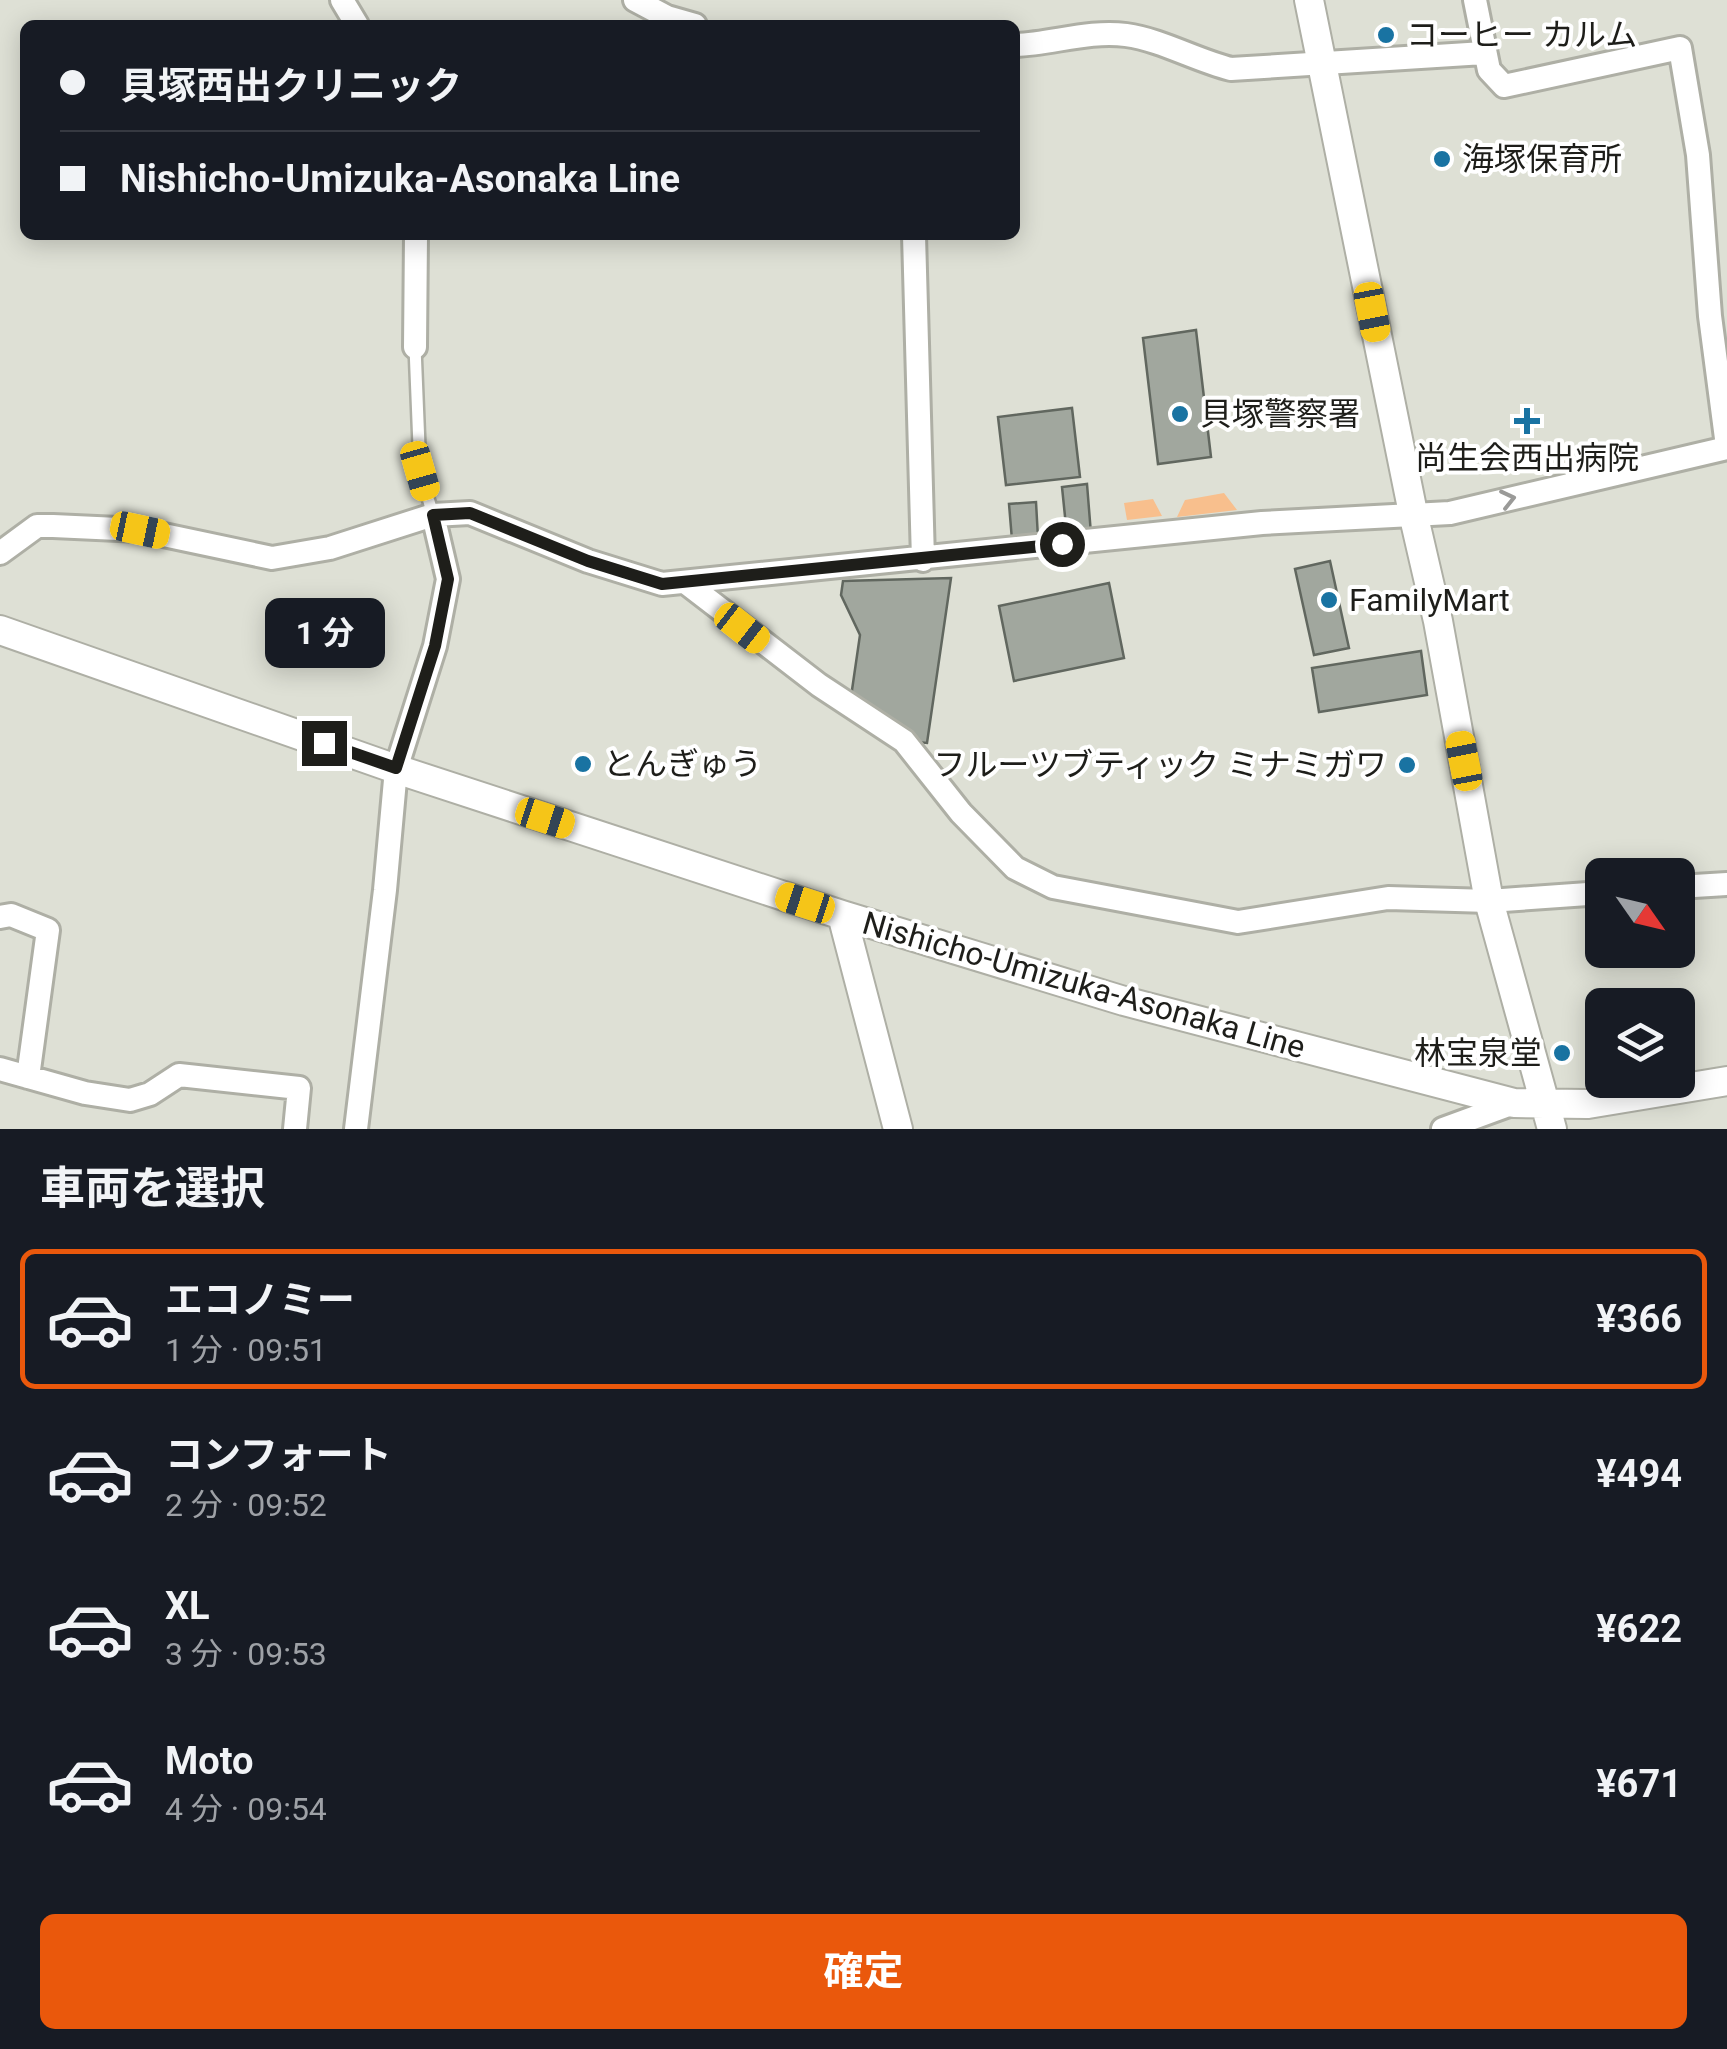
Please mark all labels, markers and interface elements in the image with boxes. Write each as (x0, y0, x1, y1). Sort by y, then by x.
place label: コーヒー カルム (1406, 16, 1637, 54)
marker: コーヒー カルム (1375, 24, 1397, 46)
text: 貝塚西出クリニック (120, 64, 462, 108)
place label: 海塚保育所 (1462, 140, 1622, 178)
marker: 海塚保育所 (1431, 148, 1453, 170)
text: Nishicho-Umizuka-Asonaka Line (120, 157, 680, 201)
car (1352, 280, 1392, 344)
place label: 貝塚警察署 (1200, 395, 1360, 433)
marker: 貝塚警察署 (1169, 403, 1191, 425)
marker: 尚生会西出病院 (1514, 408, 1540, 434)
car (397, 438, 443, 504)
place label: 尚生会西出病院 (1415, 439, 1639, 477)
one-way arrow (1500, 490, 1517, 511)
car (108, 509, 172, 551)
route start (1040, 522, 1085, 567)
place label: FamilyMart (1349, 581, 1510, 619)
marker: FamilyMart (1318, 589, 1340, 611)
callout: 1 分 (264, 598, 384, 668)
car (709, 598, 775, 658)
text: 1 分 (296, 614, 354, 652)
route end (302, 721, 347, 766)
car (1444, 729, 1484, 793)
place label: とんぎゅう (603, 745, 762, 783)
place label: フルーツブティック ミナミガワ (934, 746, 1387, 784)
marker: とんぎゅう (572, 753, 594, 775)
marker: フルーツブティック ミナミガワ (1396, 754, 1418, 776)
car (512, 794, 578, 842)
north arrow (1585, 858, 1695, 968)
map controls (1585, 858, 1695, 1098)
car (772, 879, 838, 927)
street label: Nishicho-Umizuka-Asonaka Line (858, 904, 1310, 1066)
button: layers (1585, 988, 1695, 1098)
place label: 林宝泉堂 (1414, 1034, 1542, 1072)
marker: 林宝泉堂 (1551, 1042, 1573, 1064)
text: 車両を選択 (40, 1162, 265, 1215)
icon: car (45, 1274, 135, 1364)
text: エコノミー (165, 1278, 355, 1322)
text: ¥366 (1596, 1297, 1682, 1341)
text: 1 分 · 09:51 (165, 1331, 327, 1369)
icon: car (45, 1429, 135, 1519)
text: コンフォート (165, 1433, 392, 1477)
text: ¥494 (1596, 1452, 1682, 1496)
text: 2 分 · 09:52 (165, 1486, 327, 1524)
icon: car (45, 1584, 135, 1674)
text: XL (165, 1584, 210, 1628)
text: ¥622 (1596, 1607, 1682, 1651)
text: 3 分 · 09:53 (165, 1635, 327, 1673)
icon: car (45, 1739, 135, 1829)
text: Moto (165, 1739, 254, 1783)
text: ¥671 (1596, 1762, 1682, 1806)
text: 4 分 · 09:54 (165, 1790, 327, 1828)
button: 確定 (40, 1914, 1687, 2029)

